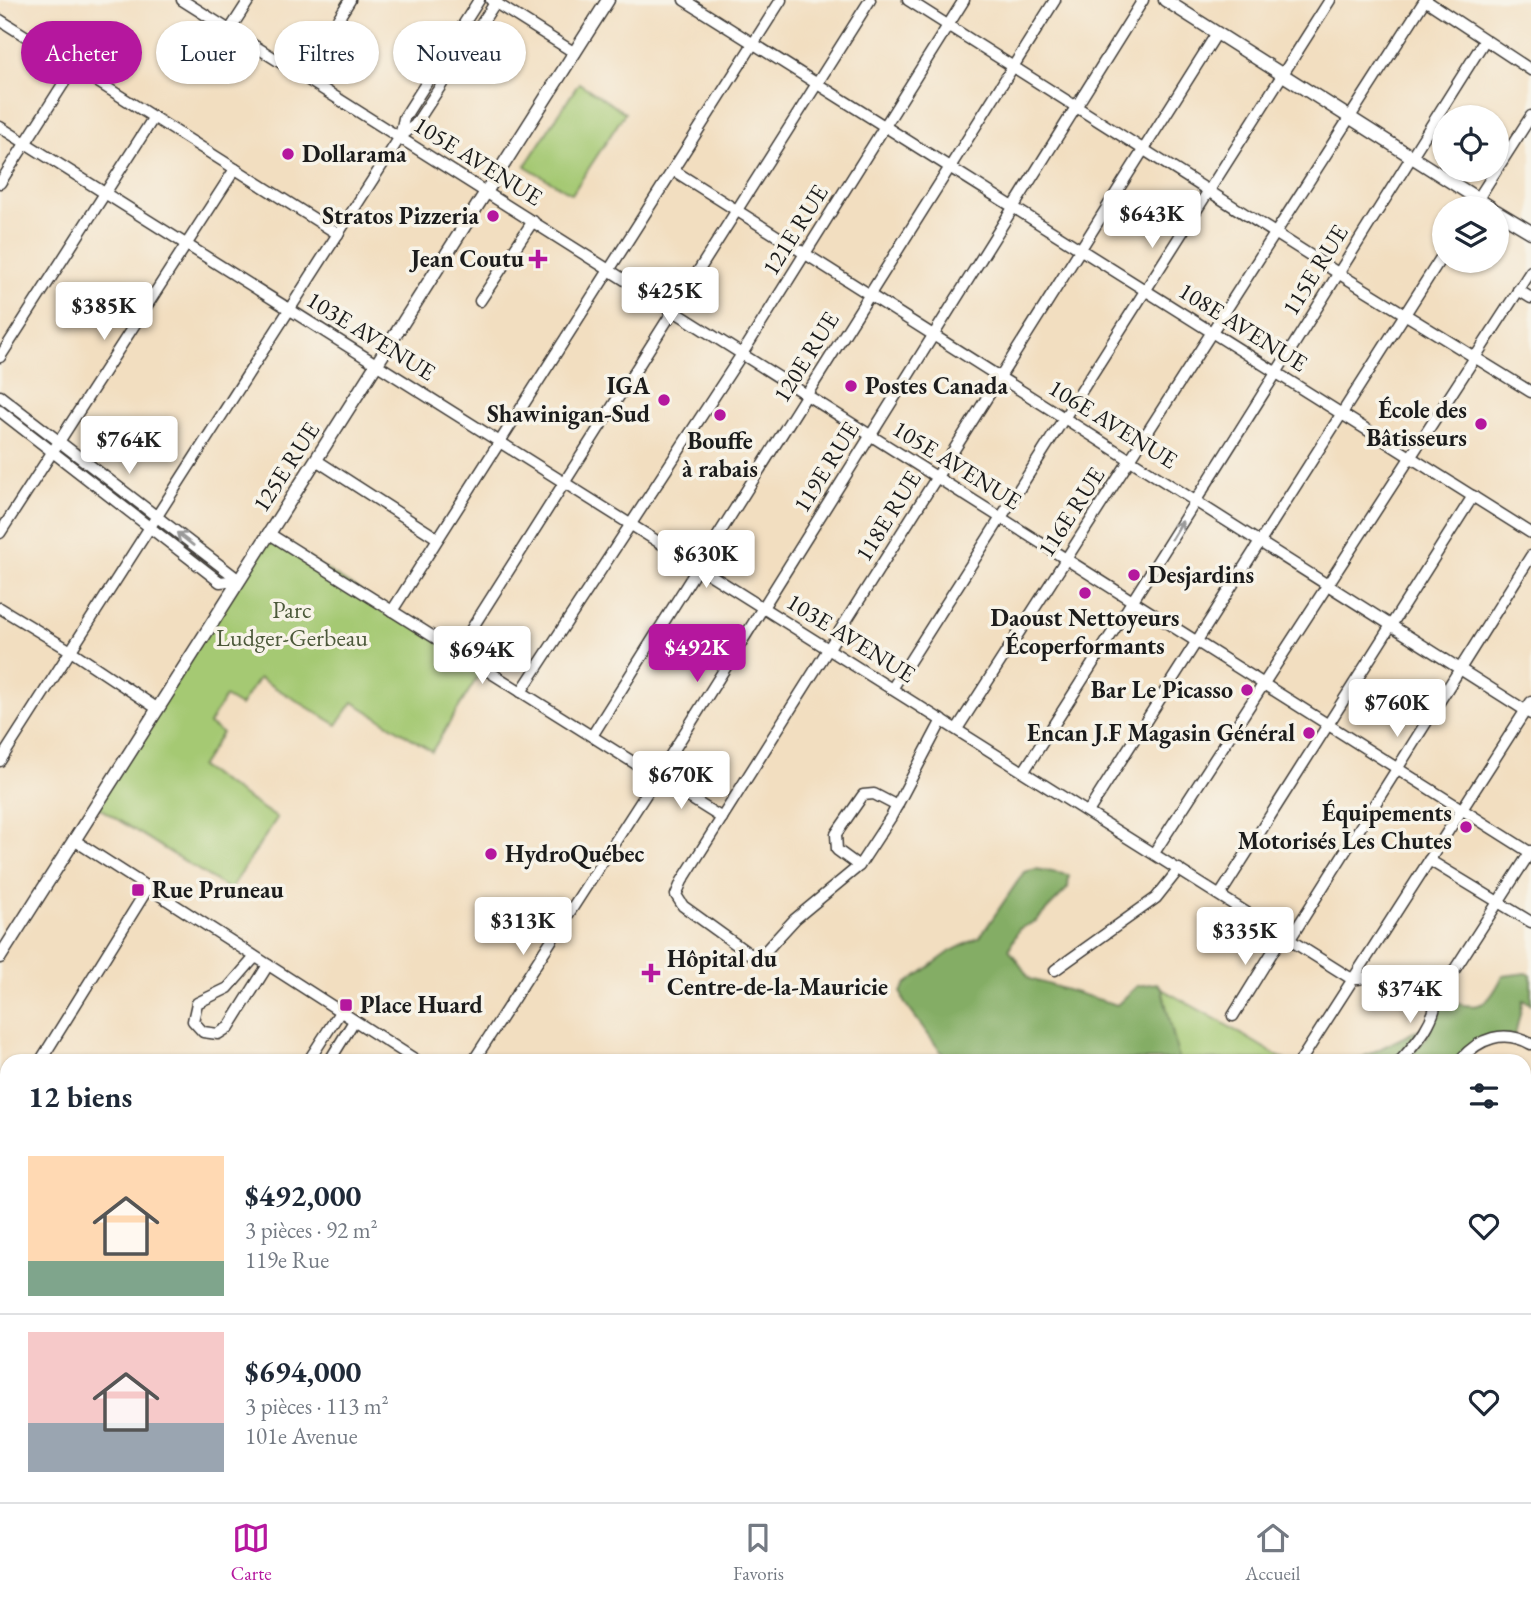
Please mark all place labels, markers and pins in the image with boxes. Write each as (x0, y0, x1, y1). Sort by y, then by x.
place label: Dollarama (302, 138, 407, 169)
marker: Dollarama (280, 146, 296, 162)
pin: $643K (1103, 190, 1201, 250)
place label: Stratos Pizzeria (322, 200, 479, 231)
marker: Stratos Pizzeria (485, 208, 501, 224)
place label: Jean Coutu (409, 243, 525, 274)
marker: Jean Coutu (530, 251, 546, 267)
pin: $425K (621, 268, 719, 327)
pin: $385K (55, 282, 153, 342)
place label: IGA Shawinigan-Sud (487, 370, 651, 430)
place label: Postes Canada (865, 370, 1009, 401)
marker: Postes Canada (843, 378, 859, 394)
marker: IGA Shawinigan-Sud (656, 392, 672, 408)
place label: École des Bâtisseurs (1366, 394, 1467, 453)
marker: Bouffe à rabais (712, 407, 728, 423)
pin: $764K (80, 416, 178, 476)
marker: École des Bâtisseurs (1473, 416, 1489, 432)
place label: Bouffe à rabais (682, 425, 758, 484)
pin: $630K (657, 530, 755, 590)
place label: Desjardins (1148, 559, 1254, 591)
marker: Desjardins (1126, 567, 1142, 583)
marker: Daoust Nettoyeurs Écoperformants (1077, 585, 1093, 601)
place label: Daoust Nettoyeurs Écoperformants (991, 602, 1179, 661)
pin: $492K (648, 624, 746, 684)
pin: $694K (433, 626, 531, 686)
place label: Bar Le Picasso (1091, 674, 1233, 705)
pin: $760K (1348, 680, 1446, 739)
marker: Bar Le Picasso (1239, 682, 1255, 698)
place label: Encan J.F Magasin Général (1027, 717, 1295, 749)
marker: Encan J.F Magasin Général (1301, 725, 1317, 741)
pin: $670K (632, 752, 730, 811)
place label: Équipements Motorisés Les Chutes (1237, 797, 1452, 856)
marker: Équipements Motorisés Les Chutes (1458, 819, 1474, 835)
place label: HydroQuébec (505, 838, 644, 870)
marker: HydroQuébec (483, 846, 499, 862)
place label: Rue Pruneau (152, 874, 285, 905)
marker: Rue Pruneau (130, 882, 146, 898)
pin: $313K (474, 898, 572, 957)
pin: $335K (1196, 908, 1294, 967)
place label: Hôpital du Centre-de-la-Mauricie (667, 943, 888, 1002)
marker: Hôpital du Centre-de-la-Mauricie (641, 963, 661, 983)
pin: $374K (1361, 965, 1459, 1025)
place label: Place Huard (360, 989, 484, 1020)
marker: Place Huard (338, 997, 354, 1013)

